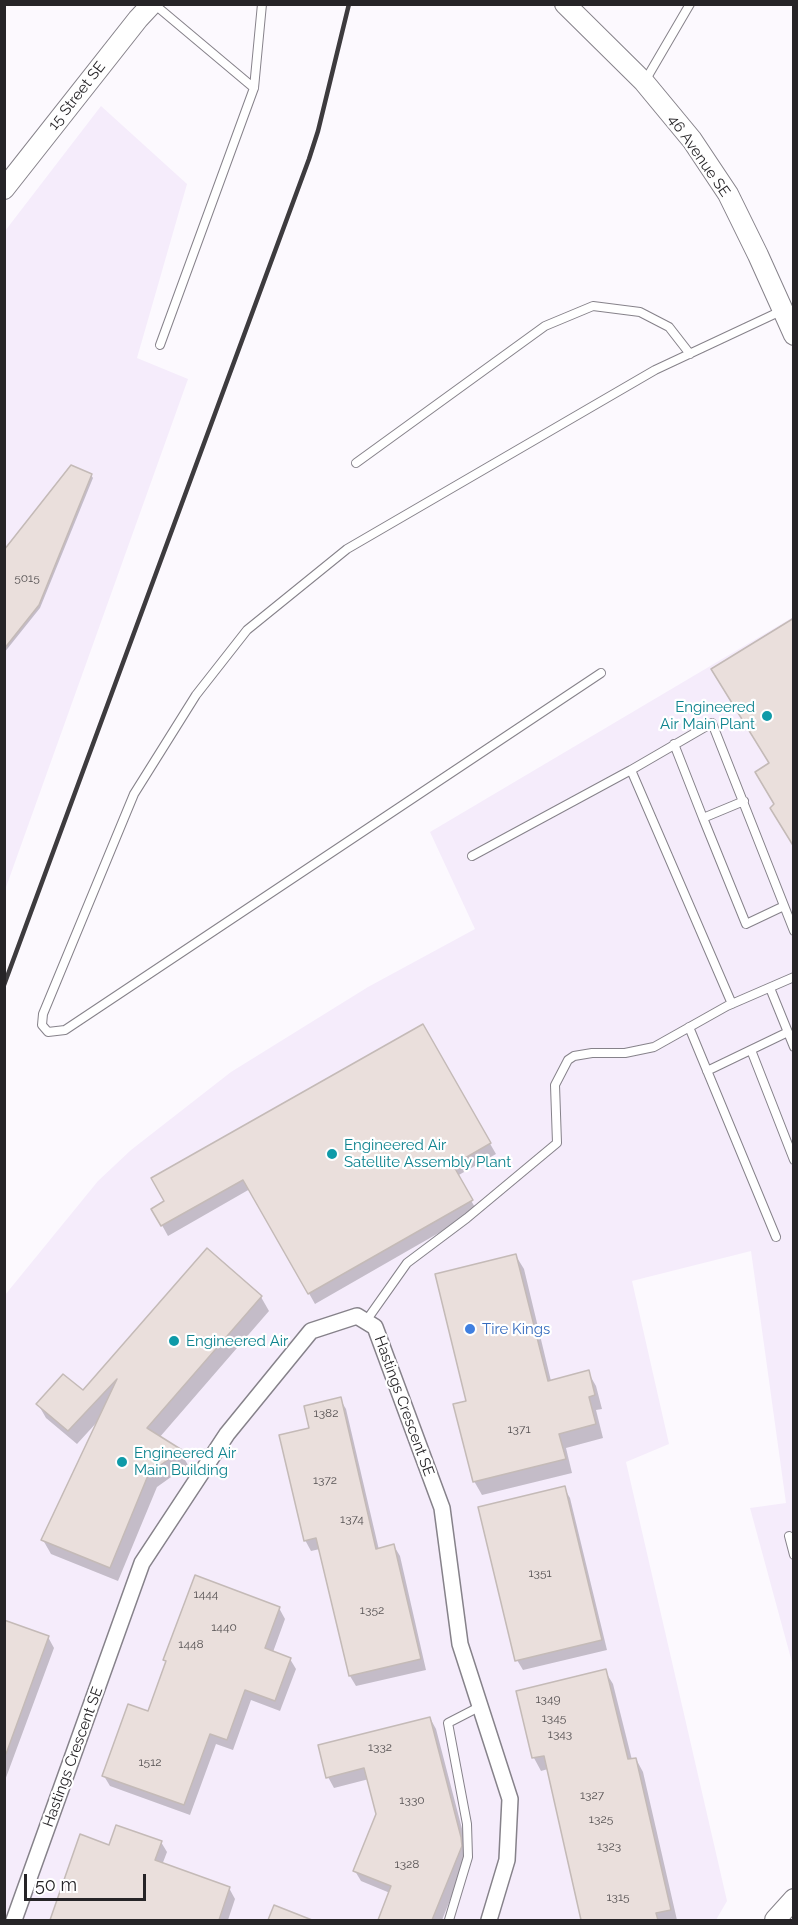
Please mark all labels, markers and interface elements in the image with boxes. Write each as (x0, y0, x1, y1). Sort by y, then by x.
street label: 15 Street SE (45, 58, 109, 134)
street label: 46 Avenue SE (664, 112, 734, 200)
house number: 5015 (14, 571, 40, 585)
place label: Engineered Air Main Plant (660, 698, 755, 733)
marker: Engineered Air Main Plant (760, 709, 774, 723)
place label: Engineered Air Satellite Assembly Plant (344, 1136, 511, 1171)
marker: Engineered Air Satellite Assembly Plant (325, 1147, 339, 1161)
place label: Tire Kings (482, 1320, 550, 1338)
marker: Tire Kings (463, 1322, 477, 1336)
place label: Engineered Air (186, 1332, 288, 1350)
street label: Hastings Crescent SE (370, 1333, 438, 1479)
marker: Engineered Air (167, 1334, 181, 1348)
house number: 1382 (314, 1406, 338, 1420)
house number: 1371 (507, 1422, 531, 1436)
place label: Engineered Air Main Building (134, 1444, 236, 1479)
marker: Engineered Air Main Building (115, 1455, 129, 1469)
house number: 1372 (313, 1473, 337, 1487)
house number: 1374 (340, 1512, 364, 1526)
house number: 1351 (528, 1566, 552, 1580)
house number: 1444 (194, 1587, 218, 1601)
house number: 1352 (360, 1603, 384, 1617)
house number: 1440 (211, 1620, 237, 1634)
house number: 1448 (178, 1637, 204, 1651)
street label: Hastings Crescent SE (39, 1684, 107, 1830)
house number: 1349 (535, 1692, 561, 1706)
house number: 1345 (542, 1711, 566, 1725)
house number: 1343 (548, 1727, 572, 1741)
house number: 1332 (368, 1740, 392, 1754)
house number: 1512 (138, 1755, 162, 1769)
house number: 1327 (580, 1788, 604, 1802)
house number: 1330 (399, 1793, 425, 1807)
house number: 1325 (589, 1812, 613, 1826)
house number: 1323 (597, 1839, 621, 1853)
house number: 1328 (395, 1857, 419, 1871)
scale bar (27, 1862, 148, 1900)
text: 50 m (35, 1874, 77, 1895)
house number: 1315 (606, 1890, 630, 1904)

